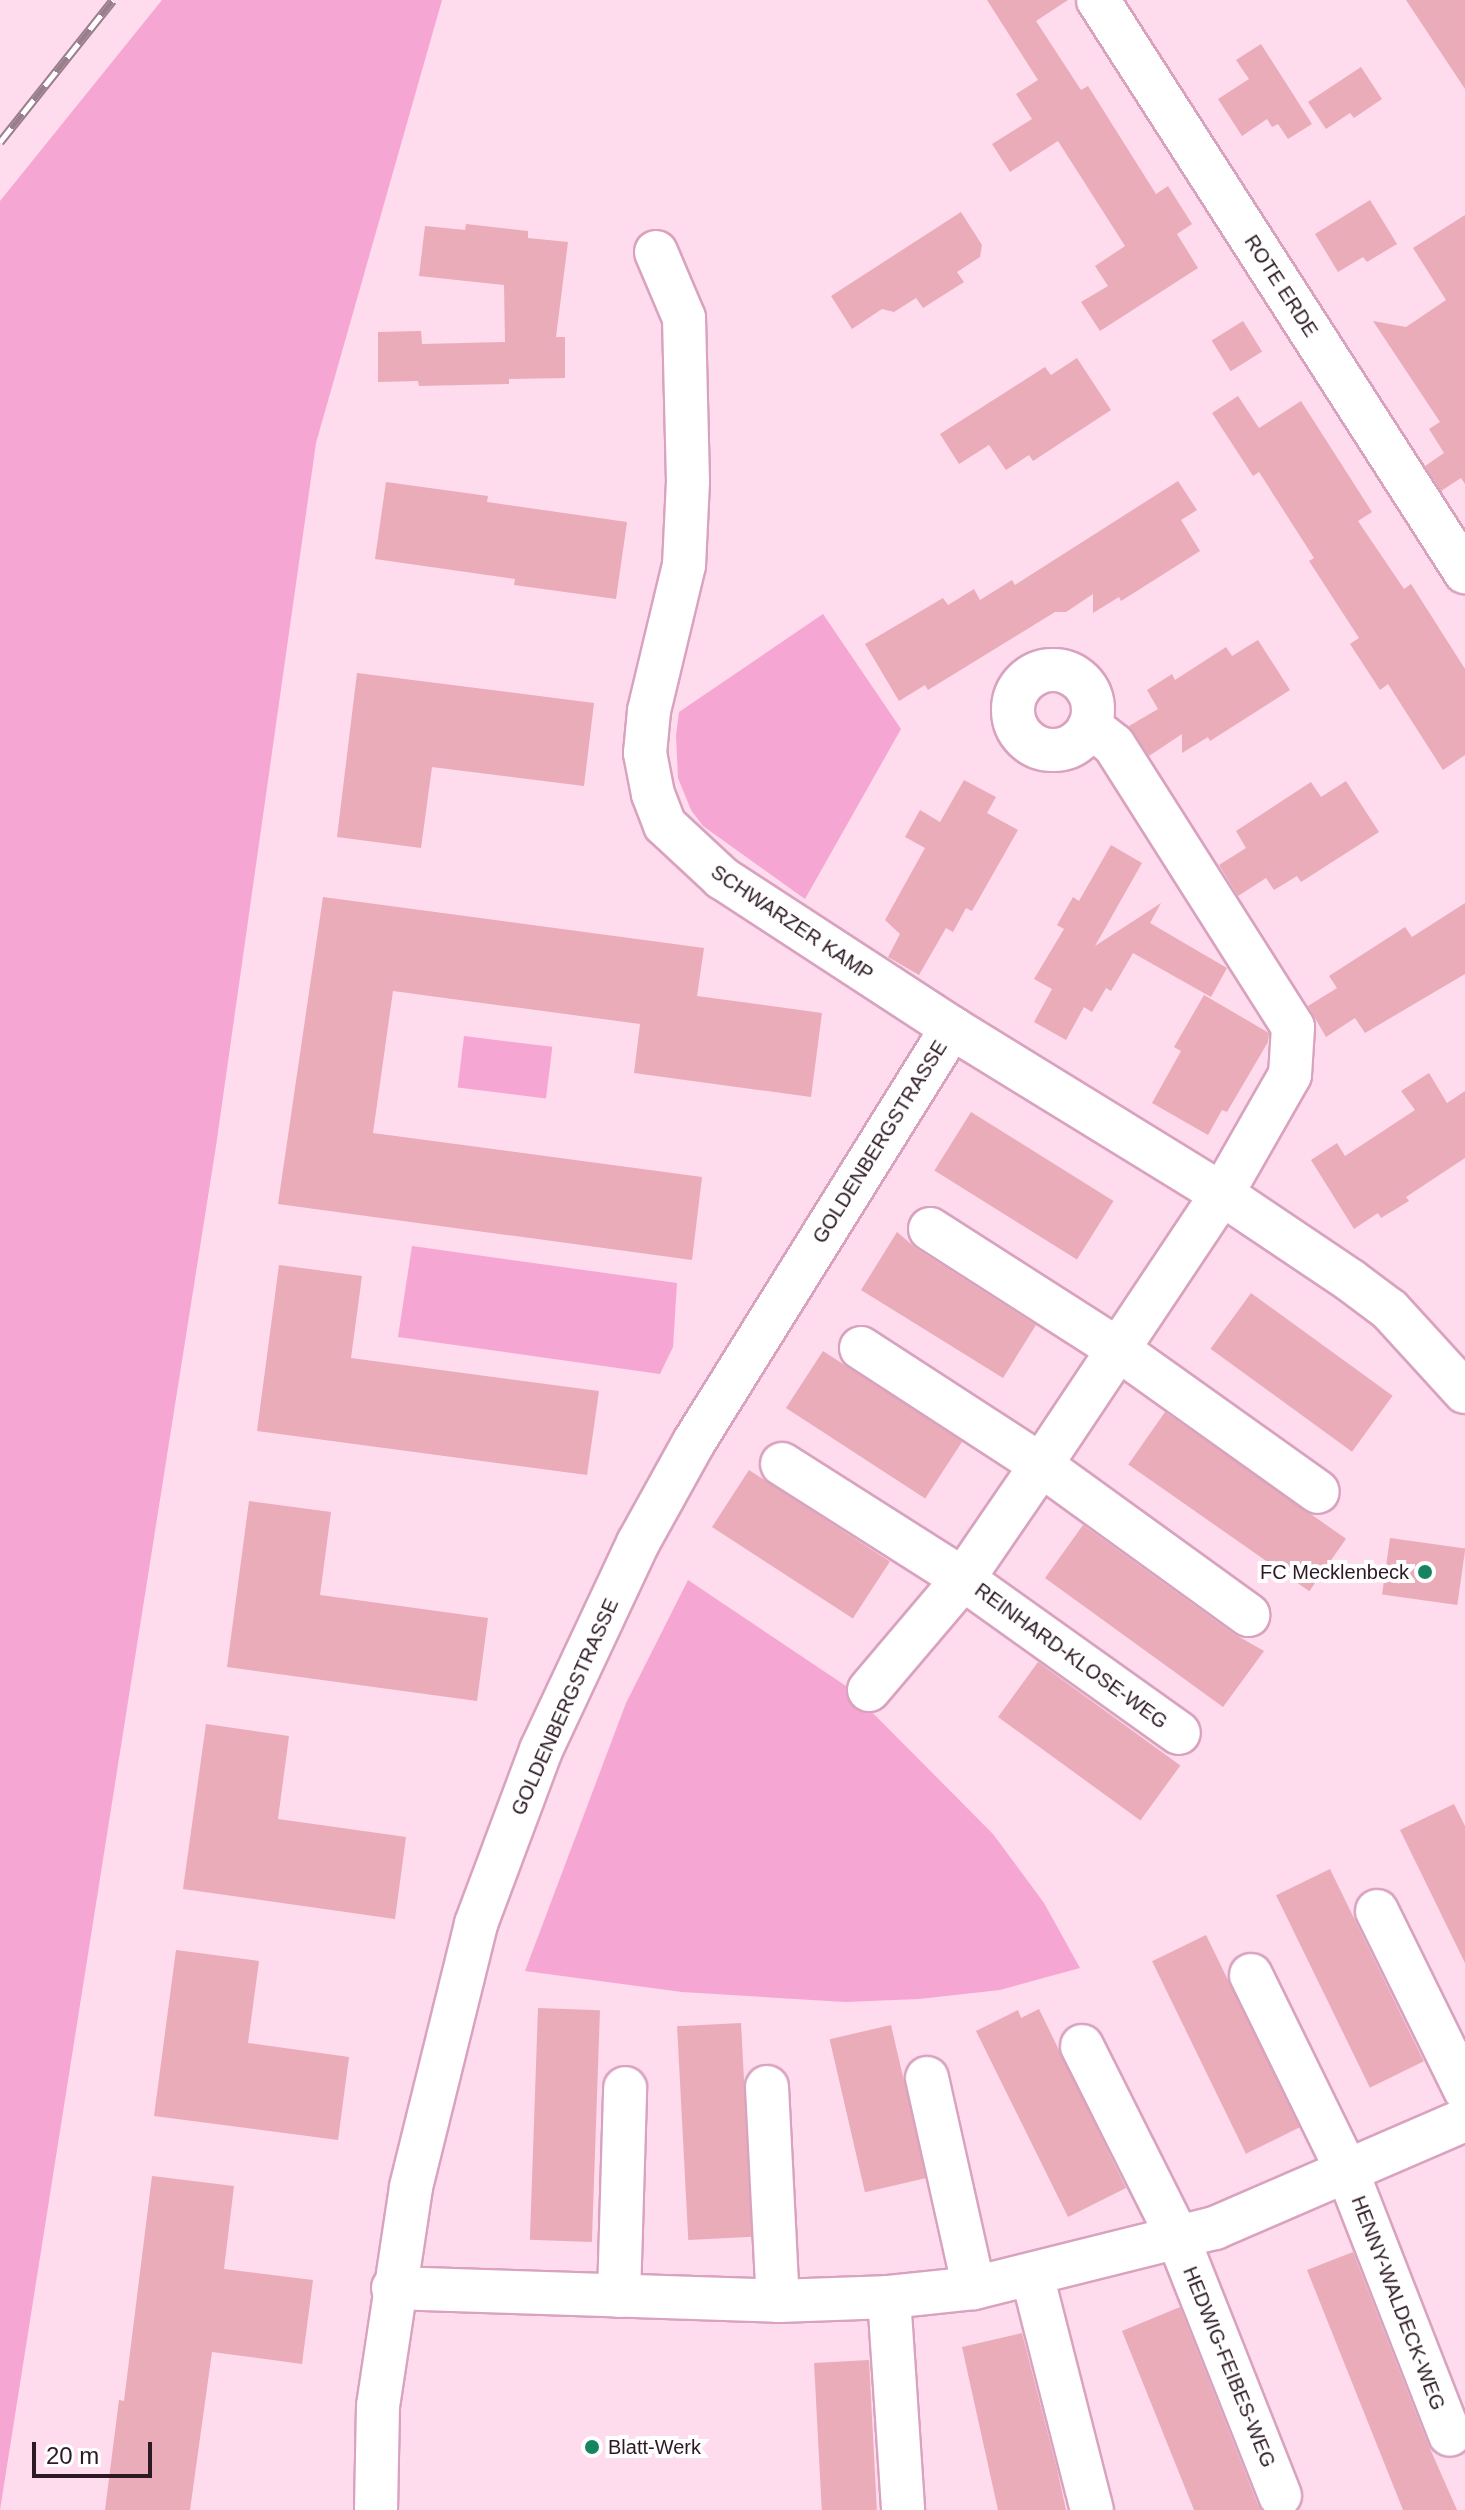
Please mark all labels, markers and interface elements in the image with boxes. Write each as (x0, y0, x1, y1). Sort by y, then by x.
street label: ROTE ERDE (1239, 231, 1323, 341)
street label: SCHWARZER KAMP (706, 860, 878, 986)
street label: GOLDENBERGSTRASSE (808, 1036, 952, 1248)
place label: FC Mecklenbeck (1260, 1560, 1409, 1584)
marker: FC Mecklenbeck (1416, 1563, 1434, 1581)
street label: REINHARD-KLOSE-WEG (970, 1578, 1172, 1734)
street label: GOLDENBERGSTRASSE (506, 1595, 624, 1819)
street label: HENNY-WALDECK-WEG (1346, 2193, 1450, 2413)
street label: HEDWIG-FEIBES-WEG (1178, 2263, 1280, 2471)
scale bar (36, 2426, 156, 2476)
place label: Blatt-Werk (608, 2435, 701, 2459)
marker: Blatt-Werk (583, 2438, 601, 2456)
text: 20 m (46, 2442, 99, 2469)

